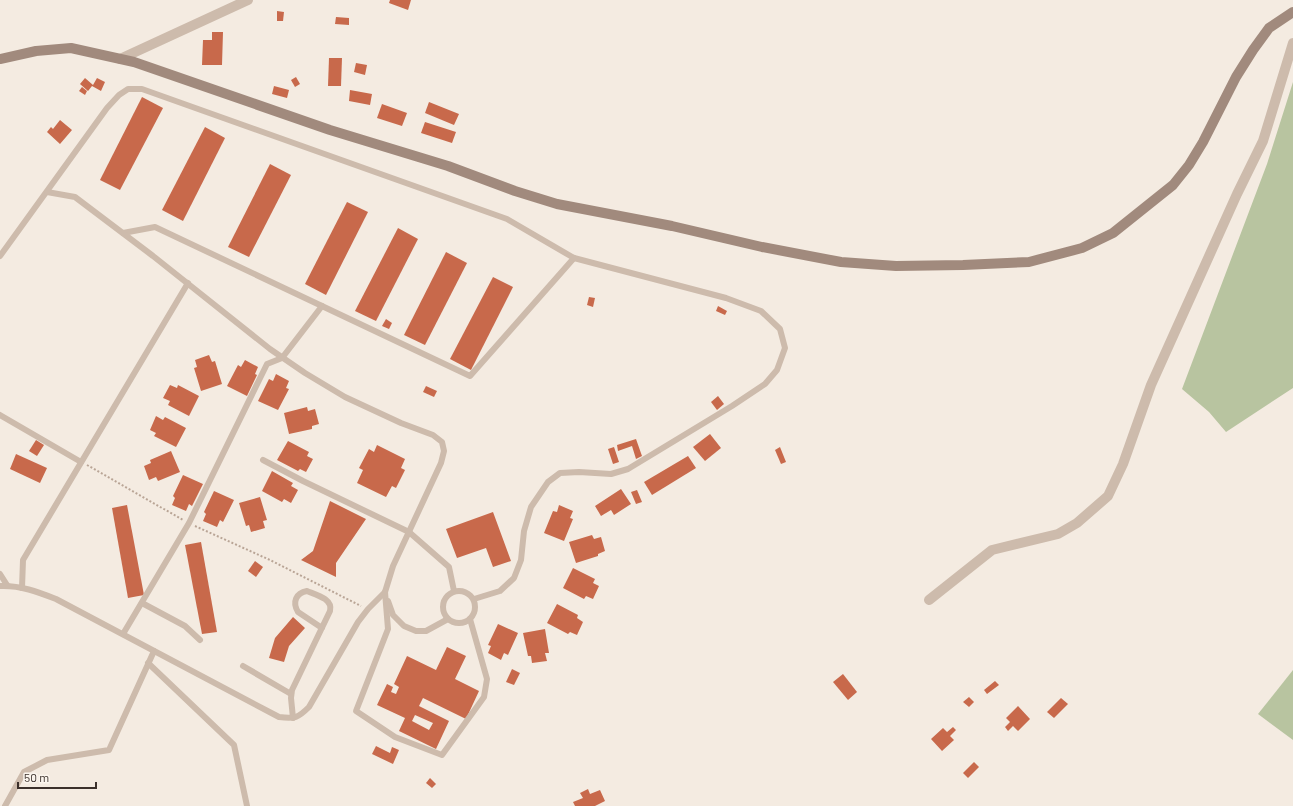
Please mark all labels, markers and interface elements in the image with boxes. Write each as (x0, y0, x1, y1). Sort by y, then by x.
scale bar (18, 764, 96, 790)
text: 50 m (24, 770, 49, 784)

